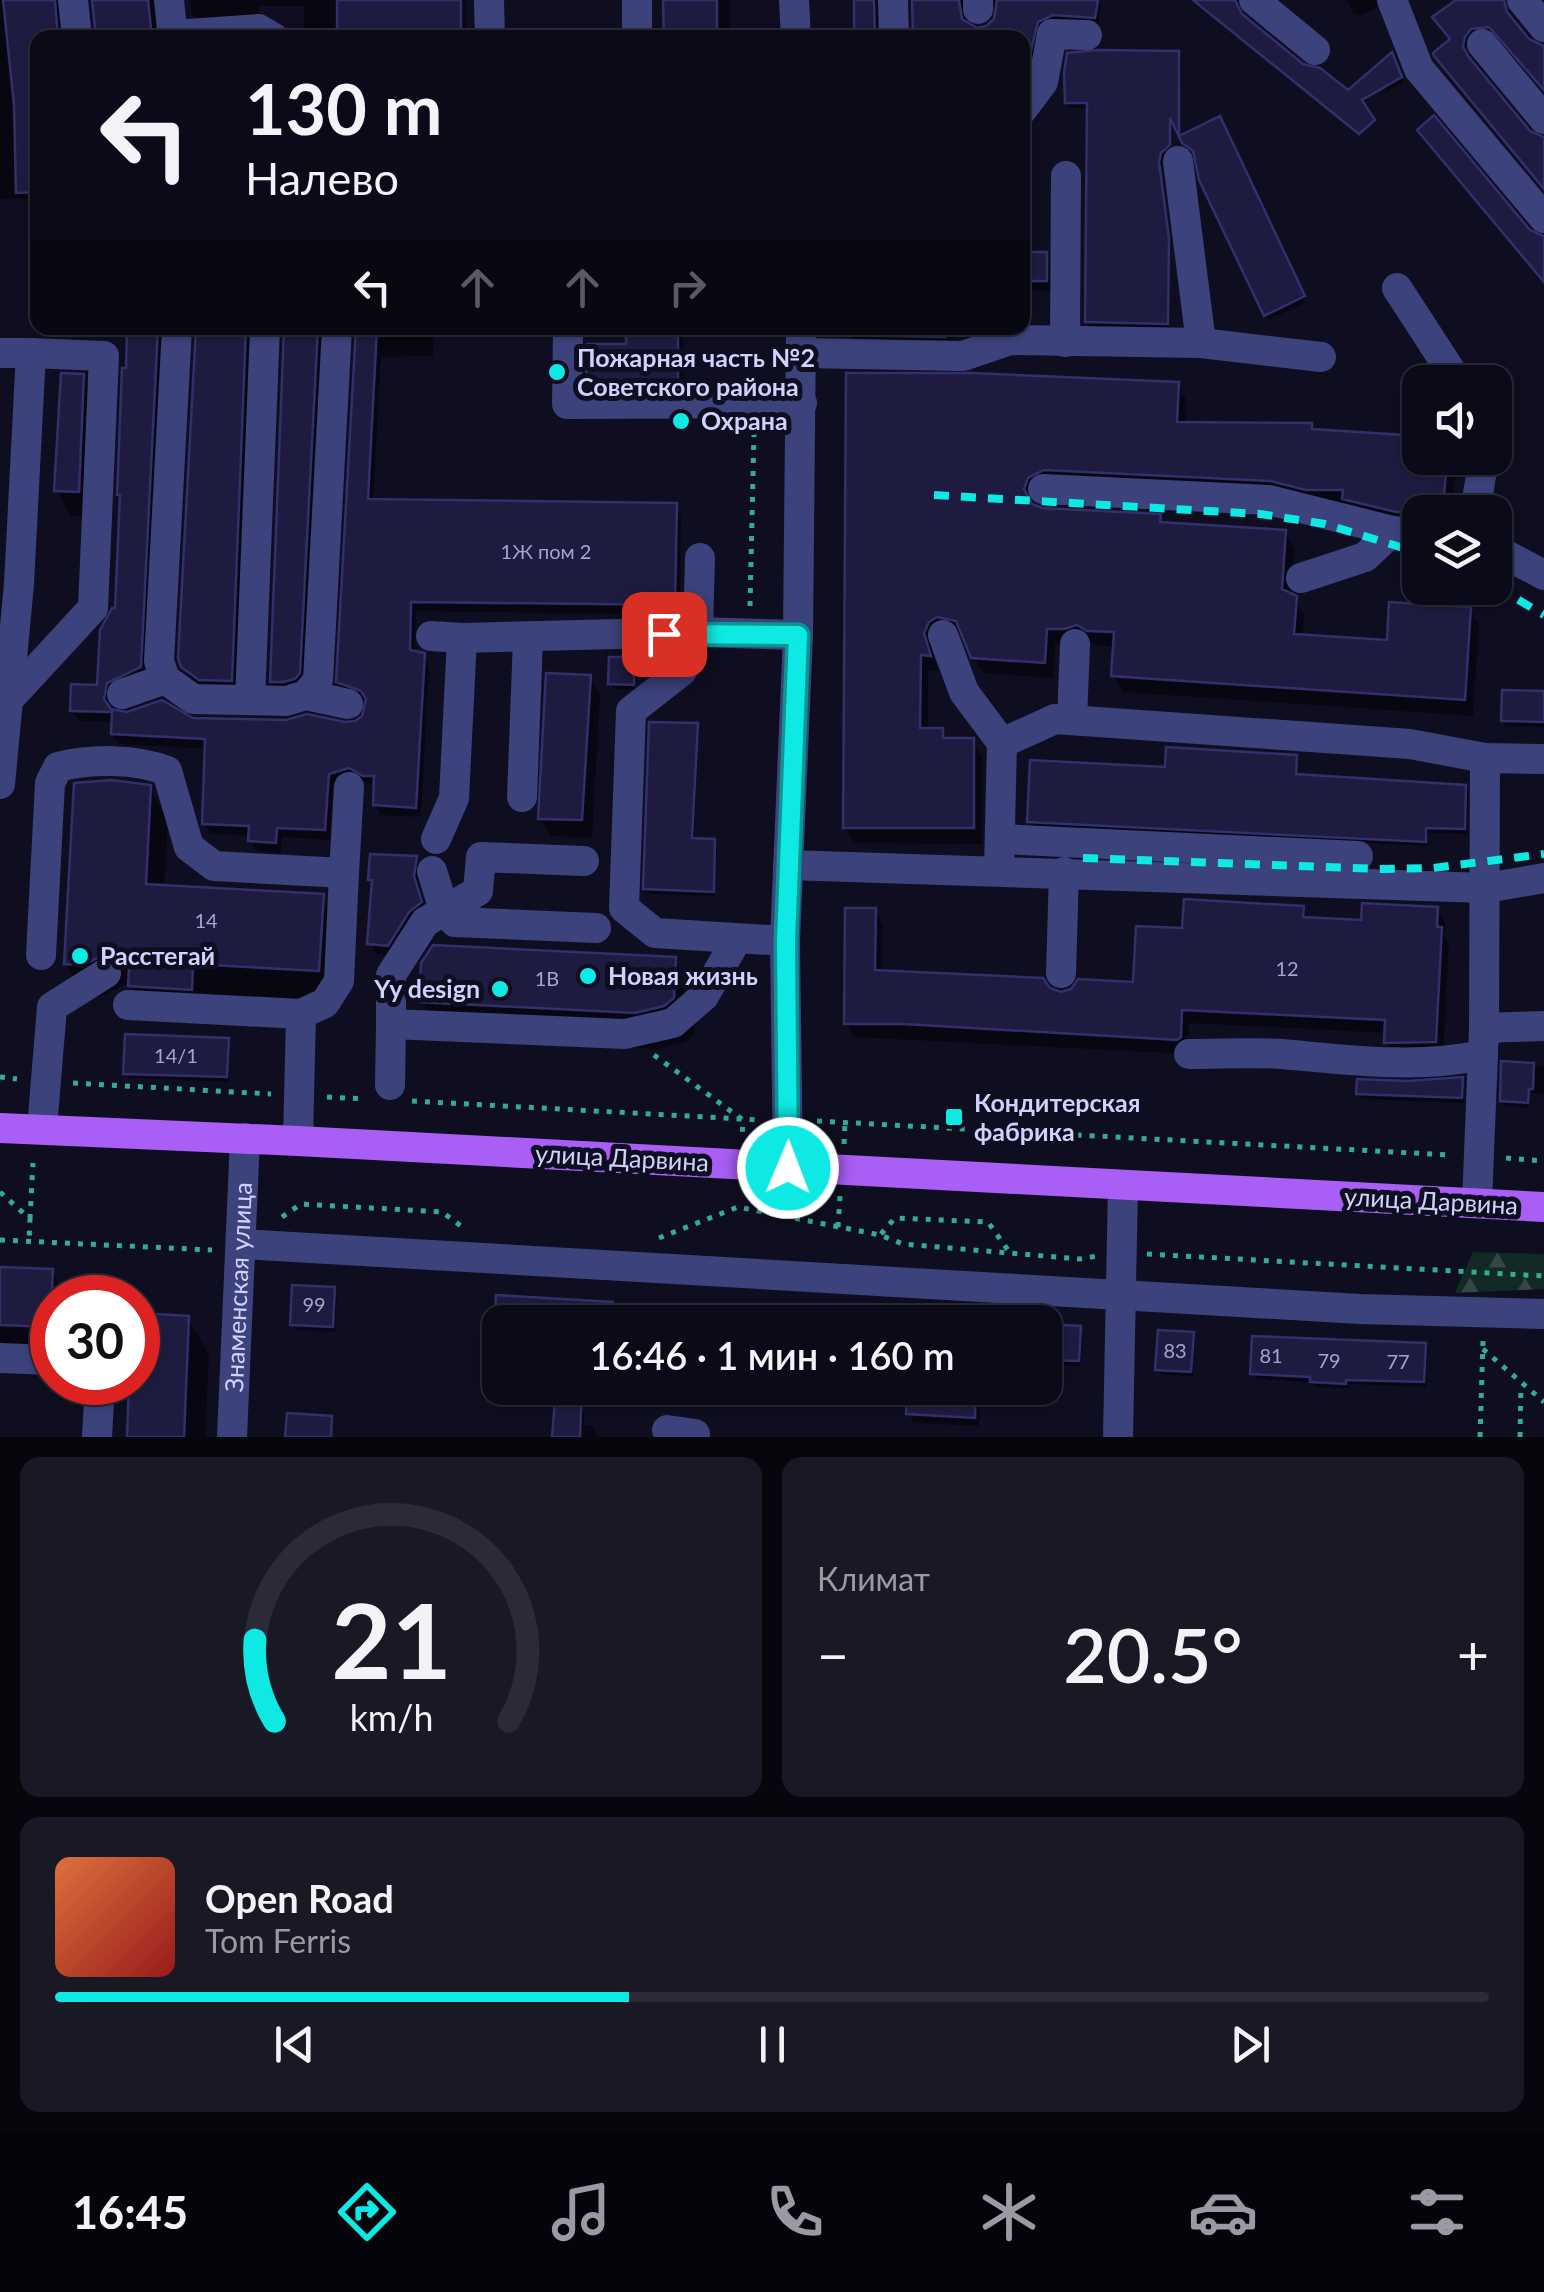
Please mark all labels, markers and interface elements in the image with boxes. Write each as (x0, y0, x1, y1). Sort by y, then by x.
text: 130 m (245, 66, 442, 150)
icon: left (80, 70, 210, 200)
text: Налево (245, 151, 399, 205)
icon: left (345, 260, 400, 315)
icon: ahead (450, 260, 505, 315)
icon: ahead (555, 260, 610, 315)
icon: right (660, 260, 715, 315)
place label: Пожарная часть №2 Советского района (577, 342, 815, 401)
marker: Пожарная часть №2 Советского района (546, 361, 568, 383)
map controls (1402, 365, 1512, 605)
button: sound (1402, 365, 1512, 475)
place label: Охрана (701, 405, 788, 435)
marker: Охрана (670, 410, 692, 432)
button: layers (1402, 495, 1512, 605)
house number: 1Ж пом 2 (501, 539, 591, 563)
pin (622, 592, 707, 677)
icon: arrive (637, 607, 692, 662)
house number: 14 (194, 908, 218, 932)
place label: Расстегай (100, 940, 215, 970)
marker: Расстегай (69, 945, 91, 967)
house number: 12 (1275, 956, 1299, 980)
place label: Новая жизнь (608, 960, 758, 990)
marker: Новая жизнь (577, 965, 599, 987)
house number: 1В (535, 966, 559, 990)
place label: Yy design (373, 973, 480, 1003)
marker: Yy design (489, 978, 511, 1000)
house number: 14/1 (154, 1043, 198, 1067)
place label: Кондитерская фабрика (974, 1087, 1140, 1146)
marker: Кондитерская фабрика (943, 1106, 965, 1128)
position arrow (736, 1116, 840, 1220)
street label: улица Дарвина (534, 1137, 710, 1177)
street label: улица Дарвина (1343, 1180, 1519, 1220)
street label: Знаменская улица (218, 1182, 257, 1393)
speed limit sign: 30 (30, 1275, 160, 1405)
house number: 99 (302, 1292, 326, 1316)
text: 16:46 · 1 мин · 160 m (589, 1332, 955, 1378)
house number: 83 (1163, 1338, 1187, 1362)
house number: 81 (1259, 1343, 1283, 1367)
house number: 79 (1317, 1348, 1341, 1372)
house number: 77 (1386, 1349, 1410, 1373)
text: Климат (817, 1559, 930, 1598)
text: 21 (331, 1576, 451, 1701)
text: 20.5° (1063, 1609, 1243, 1699)
text: − (817, 1621, 849, 1687)
text: + (1457, 1621, 1489, 1687)
text: km/h (349, 1696, 433, 1739)
text: Open Road (205, 1875, 394, 1921)
text: Tom Ferris (205, 1921, 351, 1960)
icon: previous (267, 2017, 322, 2072)
icon: pause (745, 2017, 800, 2072)
icon: next (1223, 2017, 1278, 2072)
icon: directions (332, 2177, 402, 2247)
icon: music (546, 2177, 616, 2247)
icon: phone (760, 2177, 830, 2247)
icon: climate (974, 2177, 1044, 2247)
icon: car (1188, 2177, 1258, 2247)
icon: filters (1402, 2177, 1472, 2247)
text: 16:45 (72, 2185, 188, 2239)

